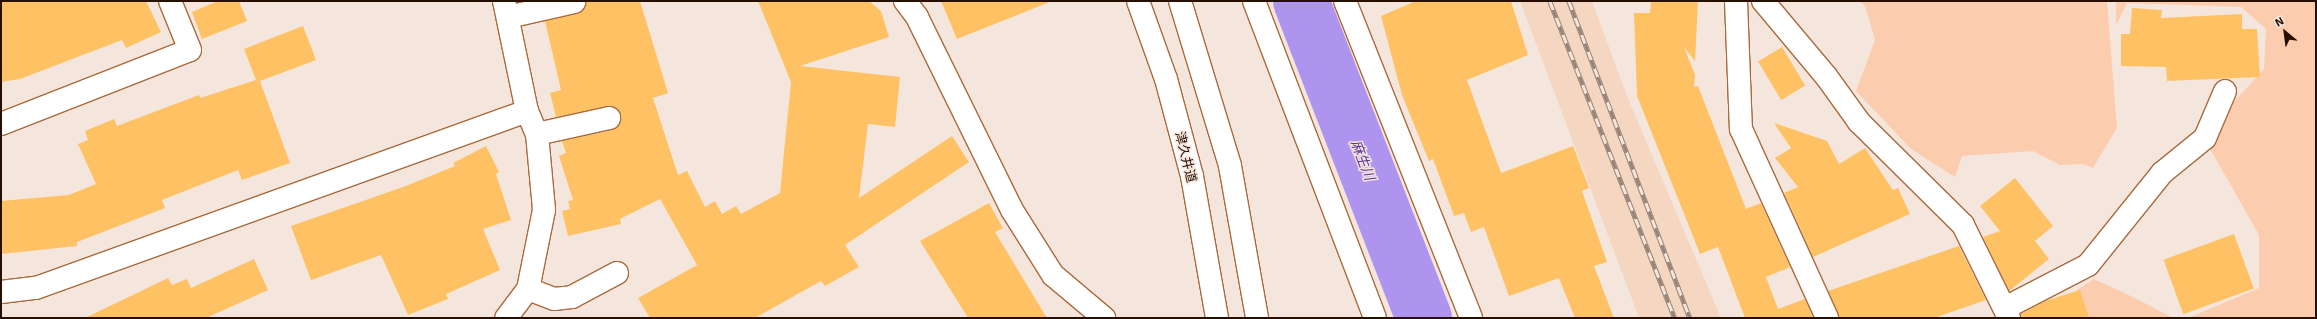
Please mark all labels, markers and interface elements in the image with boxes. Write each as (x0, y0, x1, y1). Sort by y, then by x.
north arrow (2265, 12, 2305, 52)
text: N (2272, 13, 2286, 29)
street label: 津久井道 (1172, 130, 1200, 184)
water label: 麻生川 (1348, 137, 1378, 183)

